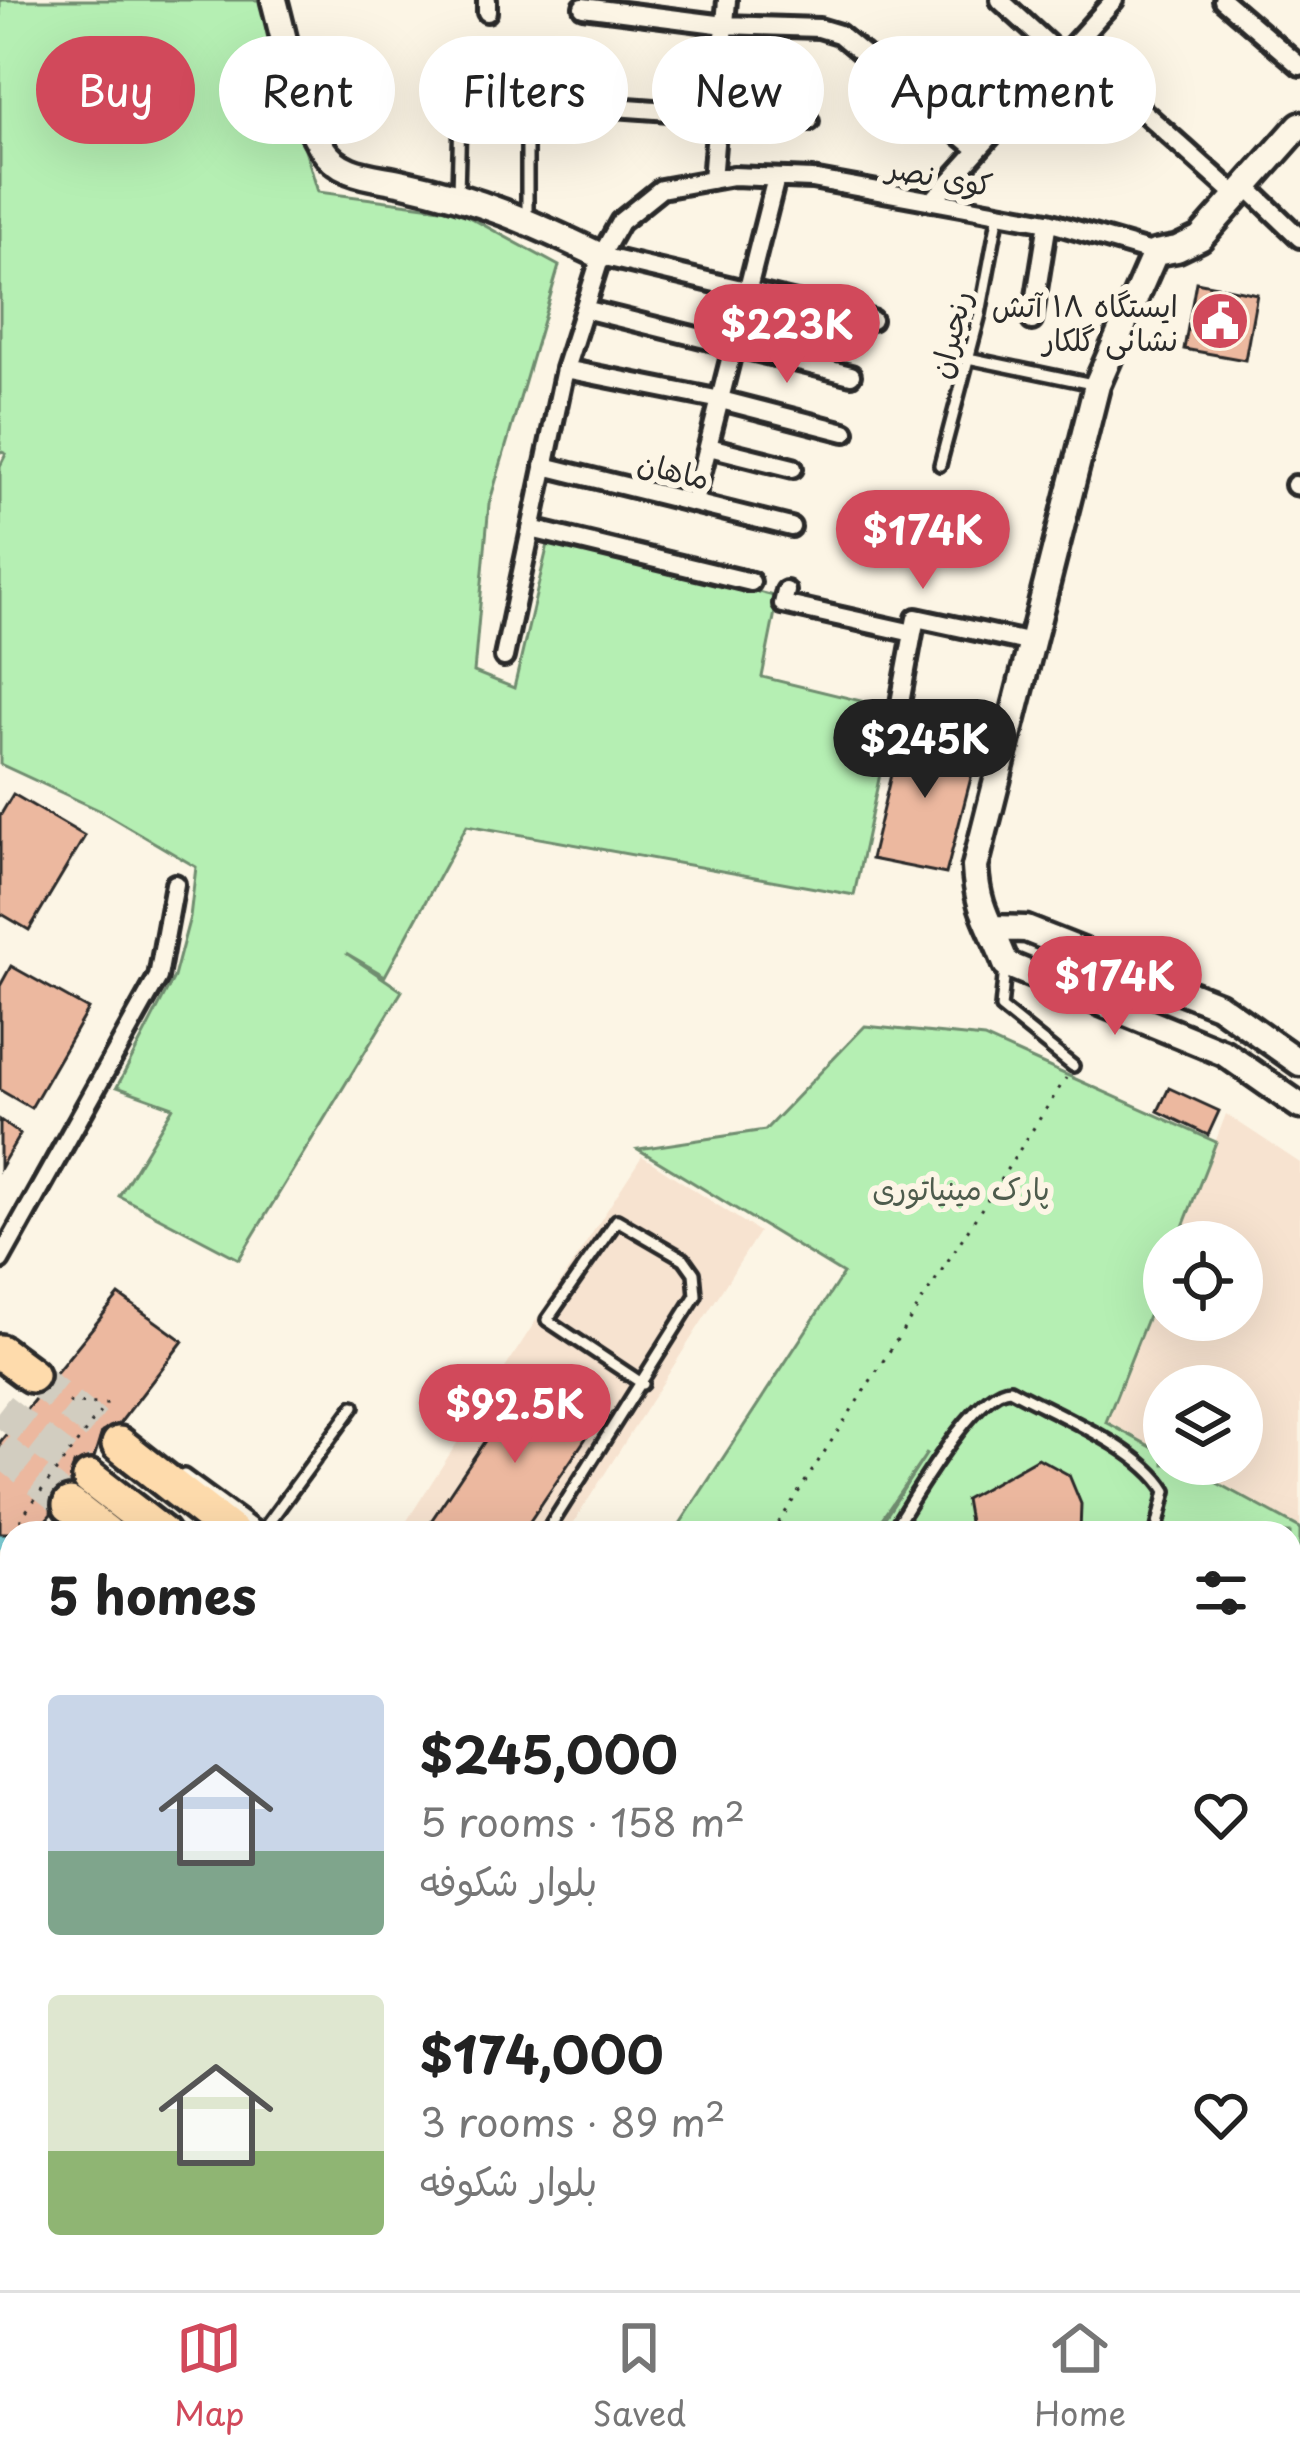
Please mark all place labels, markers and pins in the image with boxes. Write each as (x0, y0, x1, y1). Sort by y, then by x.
place label: ایستگاه ۱۸ آتش نشانی گلکار (992, 282, 1178, 361)
pin: $223K (703, 284, 871, 386)
public building icon: ایستگاه ۱۸ آتش نشانی گلکار (1189, 290, 1251, 352)
pin: $174K (839, 490, 1007, 592)
pin: $245K (841, 699, 1009, 801)
pin: $174K (1031, 936, 1199, 1038)
pin: $92.5K (417, 1364, 613, 1466)

